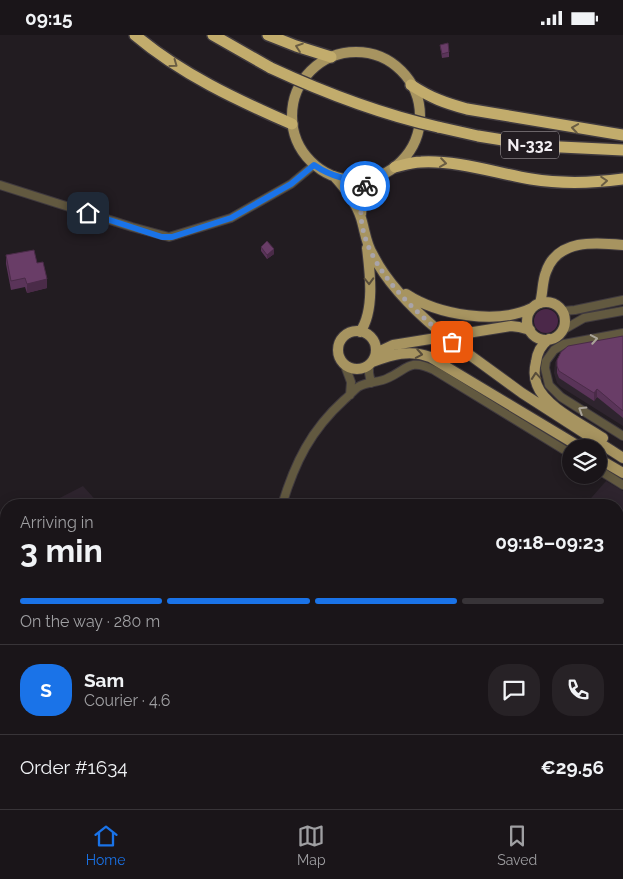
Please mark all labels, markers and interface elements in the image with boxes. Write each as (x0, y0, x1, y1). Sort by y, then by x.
text: 09:15 (25, 7, 72, 29)
one-way arrow (295, 43, 304, 53)
one-way arrow (168, 58, 178, 67)
one-way arrow (570, 123, 579, 133)
road number: N-332 (501, 131, 559, 159)
one-way arrow (439, 157, 447, 168)
courier (340, 161, 390, 211)
icon: bike (351, 172, 379, 200)
one-way arrow (600, 176, 608, 187)
pin (67, 192, 109, 234)
icon: home (74, 199, 102, 227)
one-way arrow (364, 277, 374, 285)
pin (431, 321, 473, 363)
icon: bag (438, 328, 466, 356)
one-way arrow (590, 334, 599, 344)
one-way arrow (414, 349, 423, 359)
one-way arrow (531, 371, 542, 379)
one-way arrow (578, 407, 587, 416)
map controls (562, 439, 607, 484)
button: layers (562, 439, 607, 484)
text: Arriving in (20, 513, 94, 532)
text: 09:18–09:23 (495, 531, 604, 553)
text: 3 min (20, 532, 103, 569)
text: On the way · 280 m (20, 612, 160, 631)
button: chat (488, 664, 540, 716)
button: phone (552, 664, 604, 716)
text: Sam (84, 669, 124, 691)
text: S (40, 679, 52, 701)
text: Courier · 4.6 (84, 691, 170, 710)
text: Order #1634 (20, 756, 128, 778)
text: €29.56 (541, 756, 604, 778)
tab: Home (86, 822, 125, 868)
tab: Map (297, 822, 326, 868)
tab: Saved (497, 822, 537, 868)

